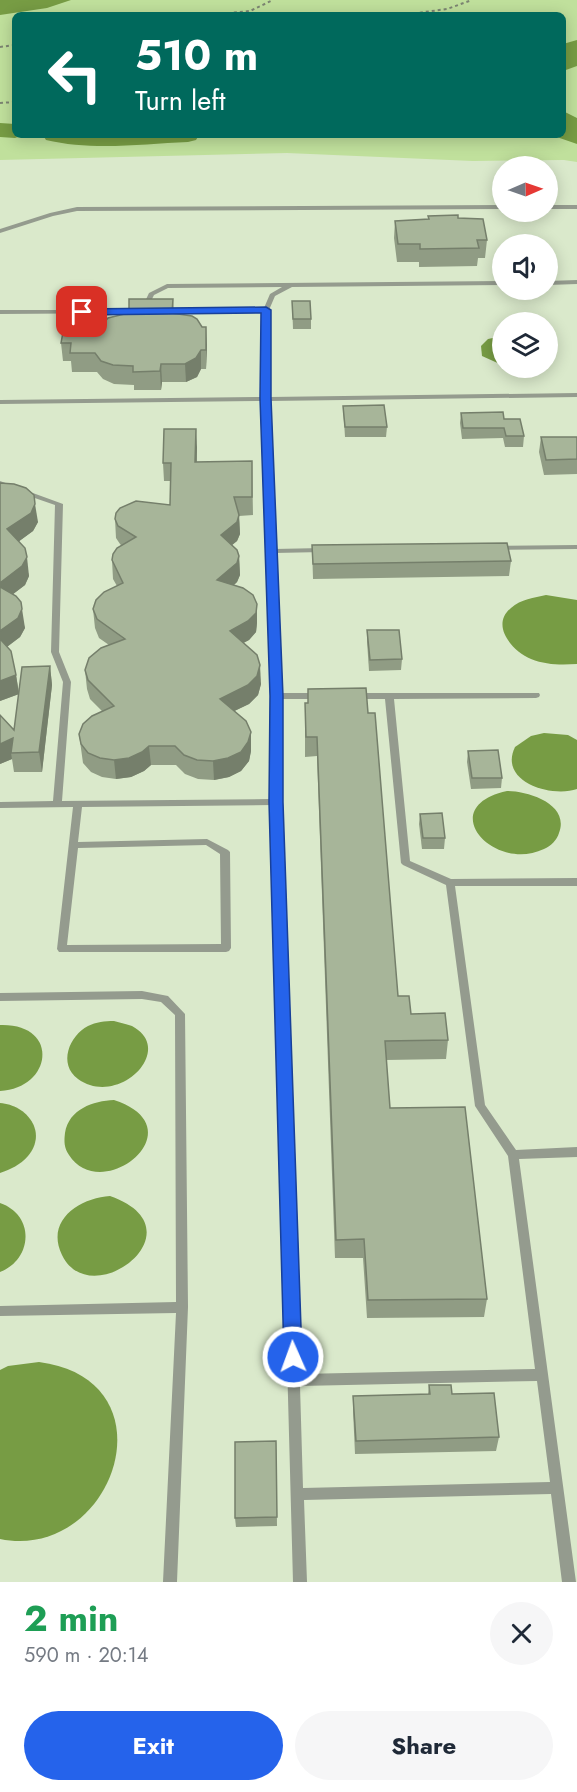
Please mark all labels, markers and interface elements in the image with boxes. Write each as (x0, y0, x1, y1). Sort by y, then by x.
text: 510 m (135, 25, 258, 86)
icon: left (36, 36, 114, 114)
text: Turn left (135, 81, 225, 120)
north arrow (492, 156, 558, 222)
map controls (492, 156, 558, 378)
button: sound (492, 234, 558, 300)
pin (56, 286, 107, 337)
icon: arrive (65, 295, 98, 328)
button: layers (492, 312, 558, 378)
position arrow (261, 1325, 325, 1389)
text: 2 min (24, 1592, 119, 1644)
button: close (490, 1602, 553, 1665)
text: 590 m · 20:14 (24, 1641, 148, 1670)
button: Exit (24, 1711, 283, 1780)
button: Share (295, 1711, 553, 1780)

